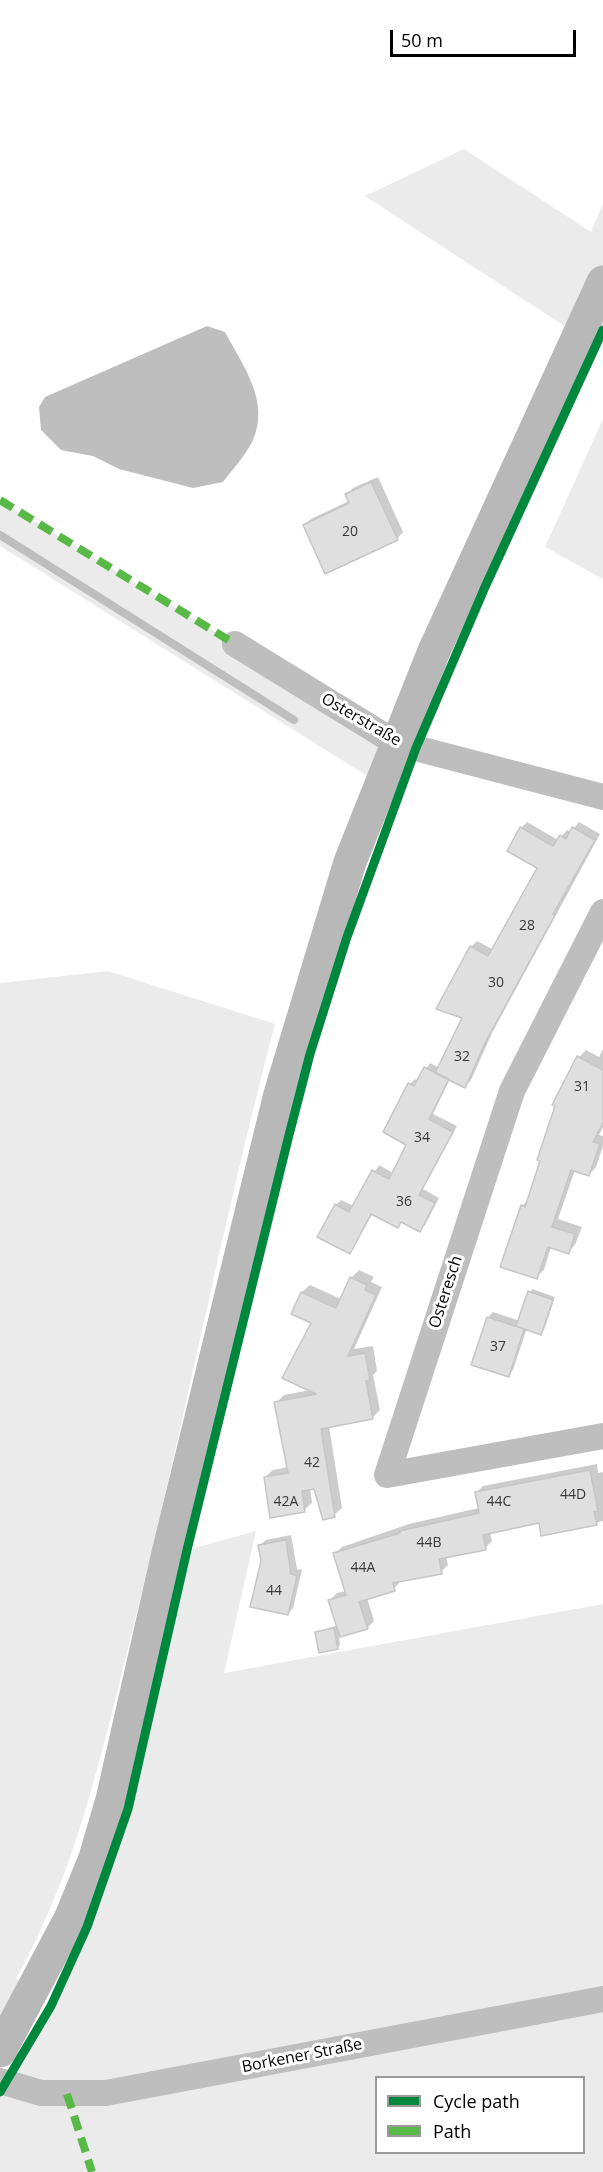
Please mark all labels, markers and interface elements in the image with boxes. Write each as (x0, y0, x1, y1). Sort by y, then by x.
scale bar (393, 18, 579, 56)
text: 50 m (401, 28, 443, 52)
house number: 20 (342, 524, 358, 540)
street label: Osterstraße (318, 689, 404, 751)
house number: 28 (519, 918, 535, 934)
house number: 30 (488, 975, 504, 991)
house number: 32 (454, 1049, 470, 1065)
house number: 31 (574, 1079, 590, 1095)
house number: 34 (414, 1130, 430, 1146)
house number: 36 (396, 1194, 412, 1210)
street label: Osteresch (425, 1253, 467, 1331)
house number: 37 (490, 1339, 506, 1355)
house number: 42 (304, 1455, 320, 1471)
house number: 44D (560, 1487, 586, 1503)
house number: 42A (274, 1494, 298, 1510)
house number: 44C (487, 1494, 511, 1510)
house number: 44B (416, 1535, 442, 1551)
house number: 44A (351, 1560, 375, 1576)
house number: 44 (266, 1583, 282, 1599)
street label: Borkener Straße (240, 2035, 364, 2077)
legend (375, 2076, 585, 2154)
text: Cycle path (433, 2089, 520, 2113)
text: Path (433, 2119, 471, 2143)

